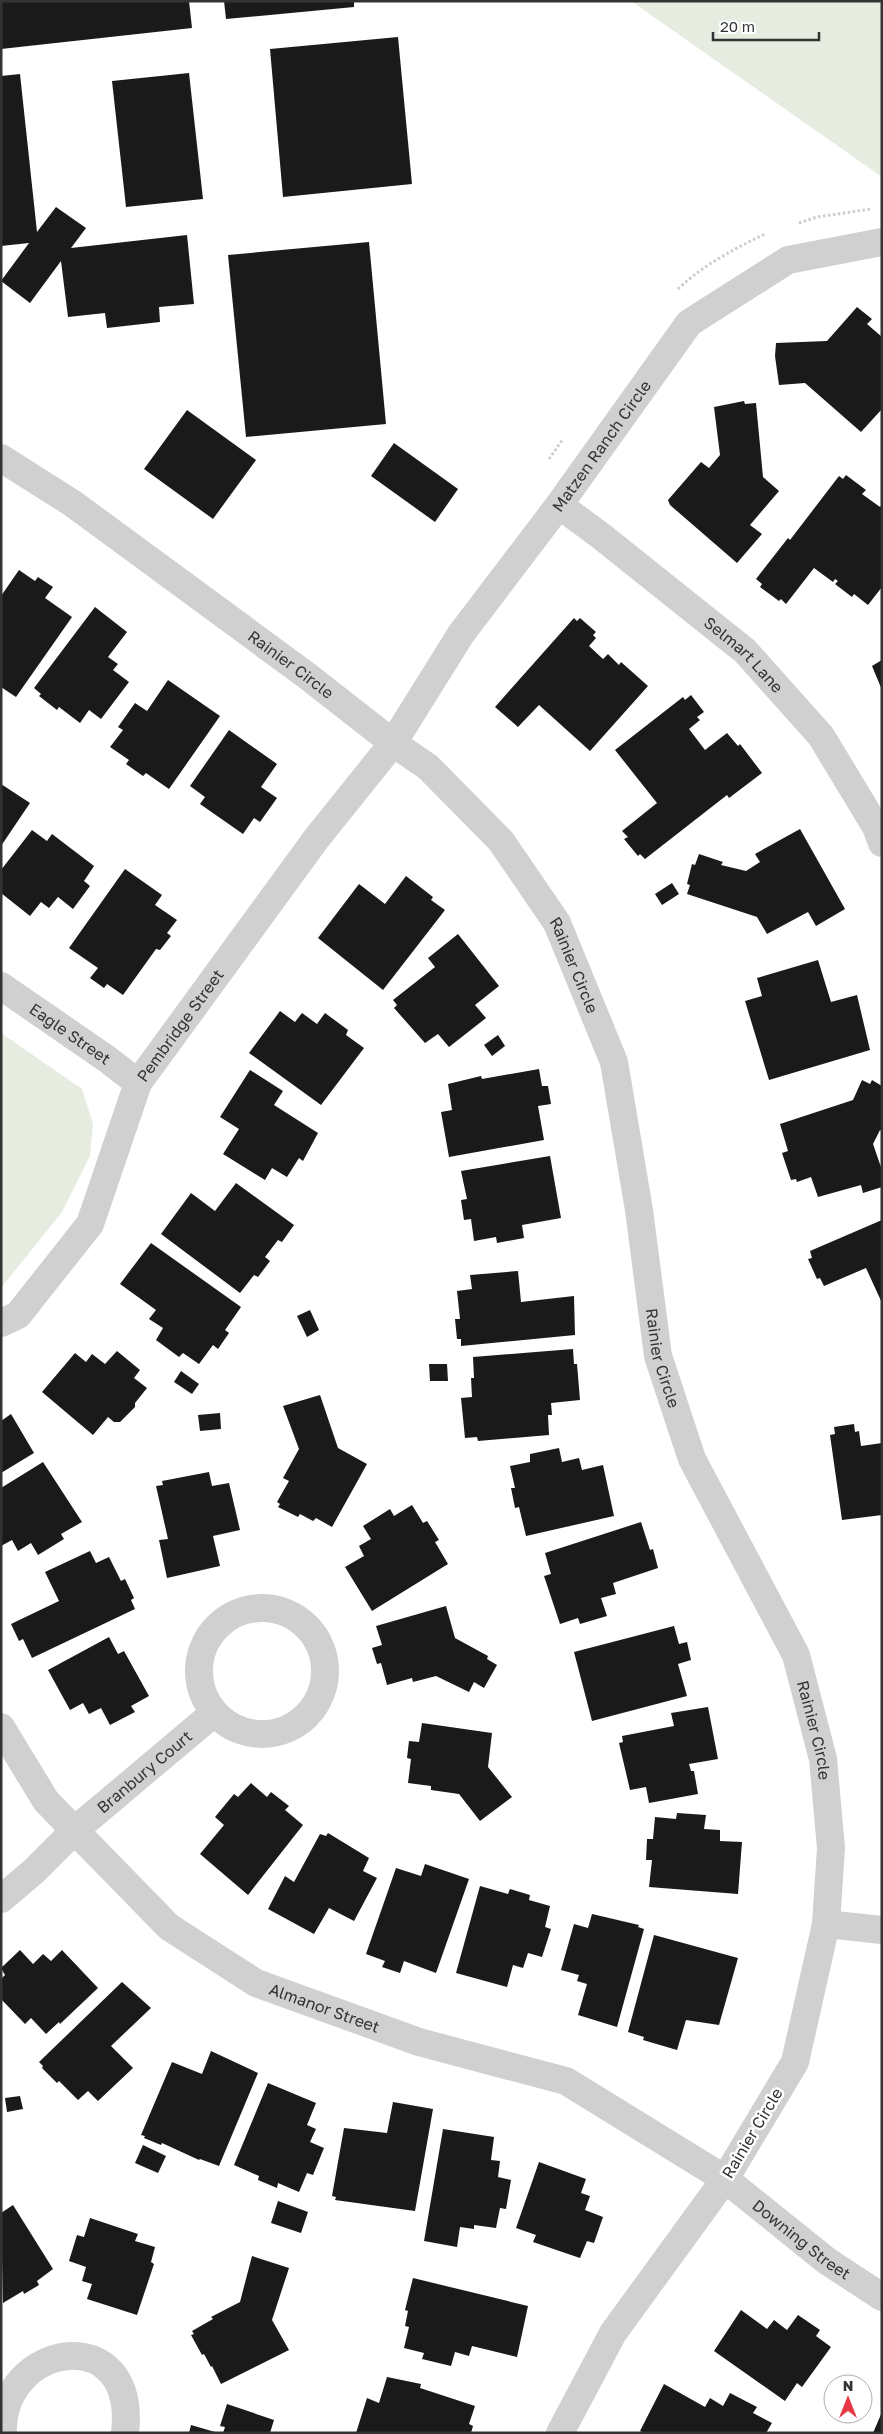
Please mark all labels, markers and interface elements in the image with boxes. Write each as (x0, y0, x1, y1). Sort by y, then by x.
scale bar (713, 10, 819, 42)
text: 20 m (720, 17, 755, 35)
street label: Matzen Ranch Circle (547, 376, 655, 516)
street label: Selmart Lane (700, 612, 788, 697)
street label: Rainier Circle (244, 626, 338, 703)
street label: Rainier Circle (546, 913, 603, 1016)
street label: Pembridge Street (132, 965, 228, 1086)
street label: Eagle Street (26, 999, 115, 1069)
street label: Rainier Circle (642, 1307, 684, 1410)
street label: Rainier Circle (793, 1678, 835, 1781)
street label: Branbury Court (93, 1726, 196, 1817)
street label: Almanor Street (267, 1979, 382, 2037)
street label: Rainier Circle (717, 2084, 787, 2182)
street label: Downing Street (749, 2195, 854, 2284)
north arrow (823, 2374, 873, 2424)
text: N (843, 2377, 853, 2394)

